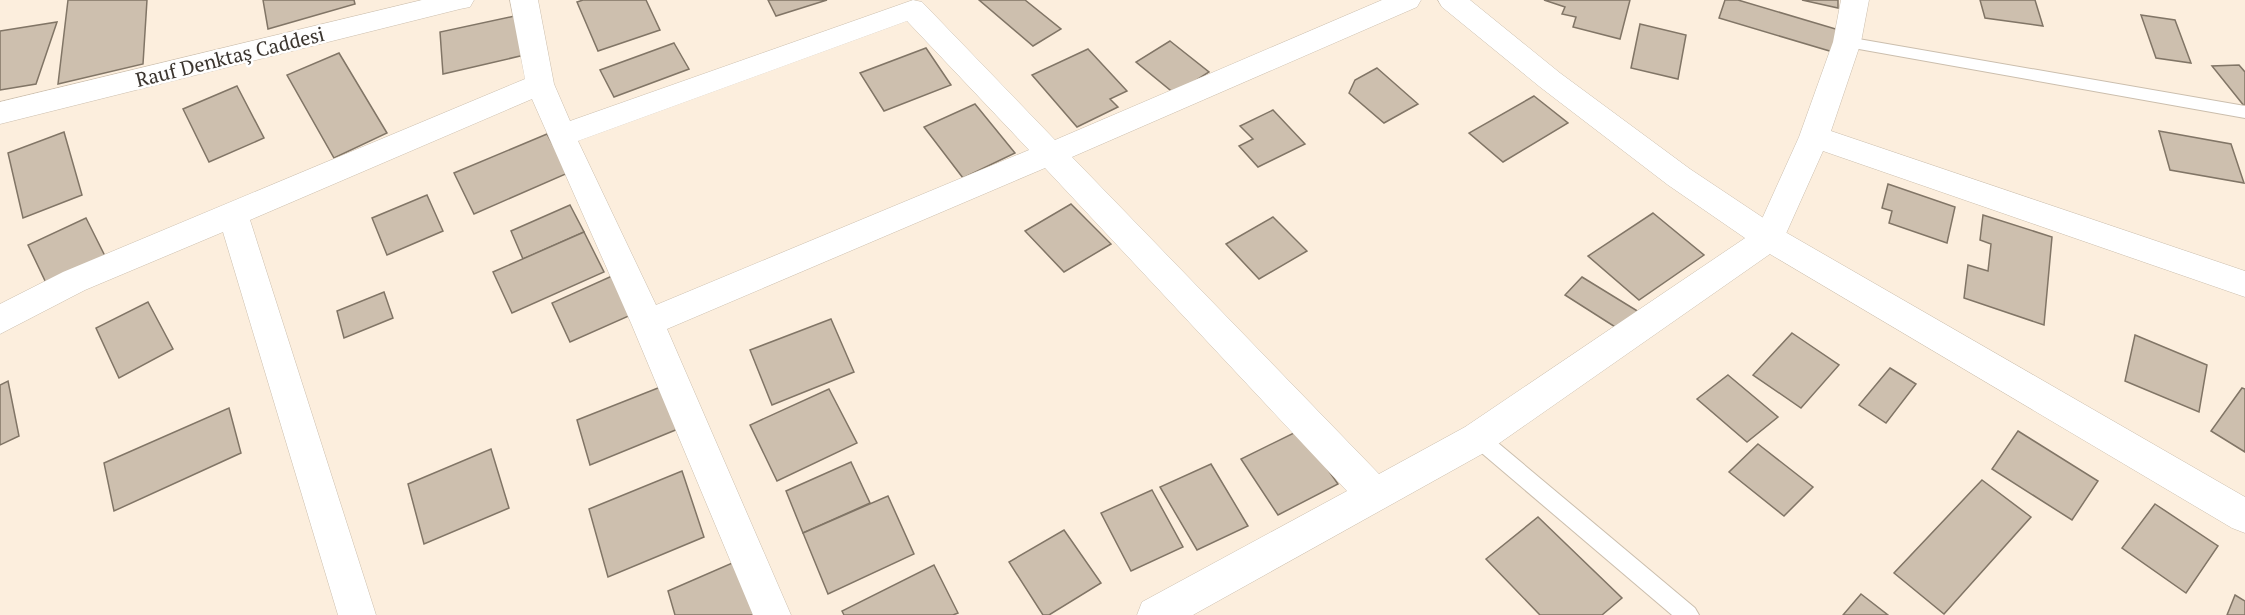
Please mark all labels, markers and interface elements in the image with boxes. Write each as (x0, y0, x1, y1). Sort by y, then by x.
street label: Rauf Denktaş Caddesi (133, 20, 327, 93)

